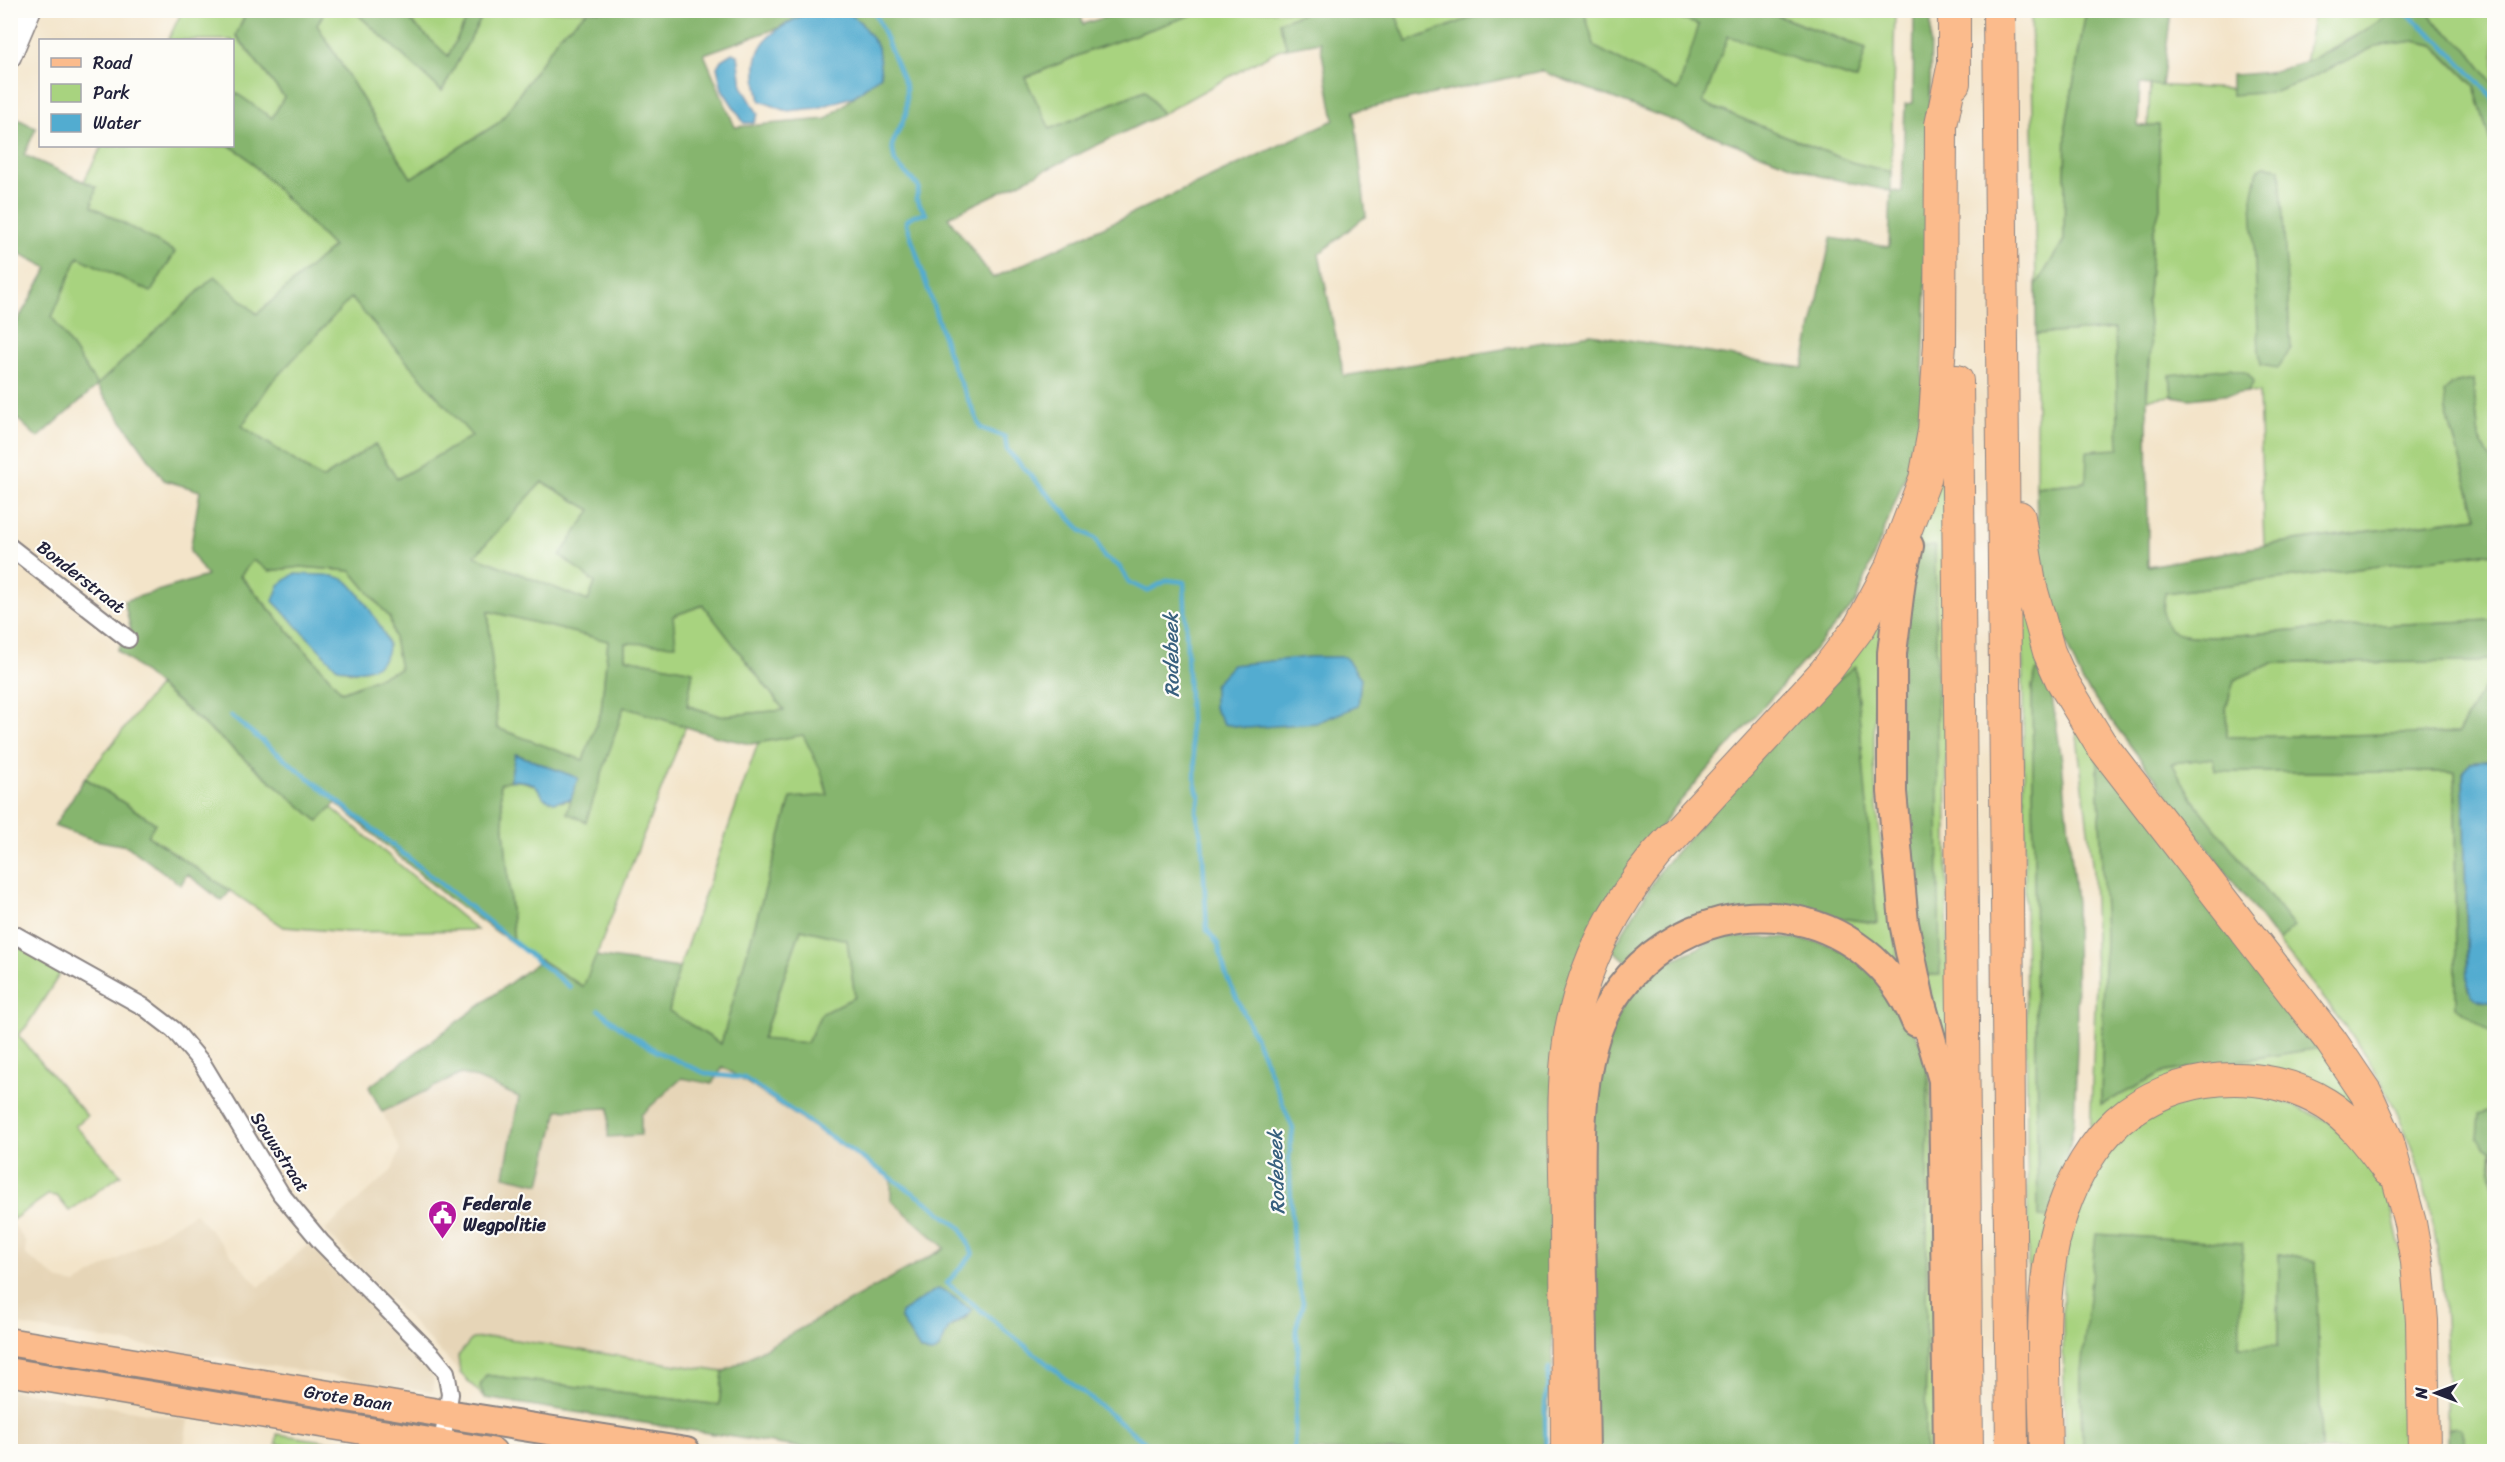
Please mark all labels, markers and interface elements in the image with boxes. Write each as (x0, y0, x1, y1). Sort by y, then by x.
legend (39, 39, 234, 147)
text: Road (93, 47, 133, 79)
text: Park (93, 77, 130, 109)
text: Water (93, 107, 142, 139)
street label: Bonderstraat (29, 532, 133, 622)
water label: Rodebeek (1153, 611, 1190, 697)
street label: Souwstraat (242, 1105, 318, 1199)
water label: Rodebeek (1257, 1128, 1295, 1215)
place label: Federale Wegpolitie (462, 1188, 547, 1241)
public building icon: Federale Wegpolitie (426, 1198, 458, 1240)
north arrow (2406, 1363, 2466, 1423)
street label: Grote Baan (302, 1375, 395, 1421)
text: N (2407, 1387, 2436, 1400)

